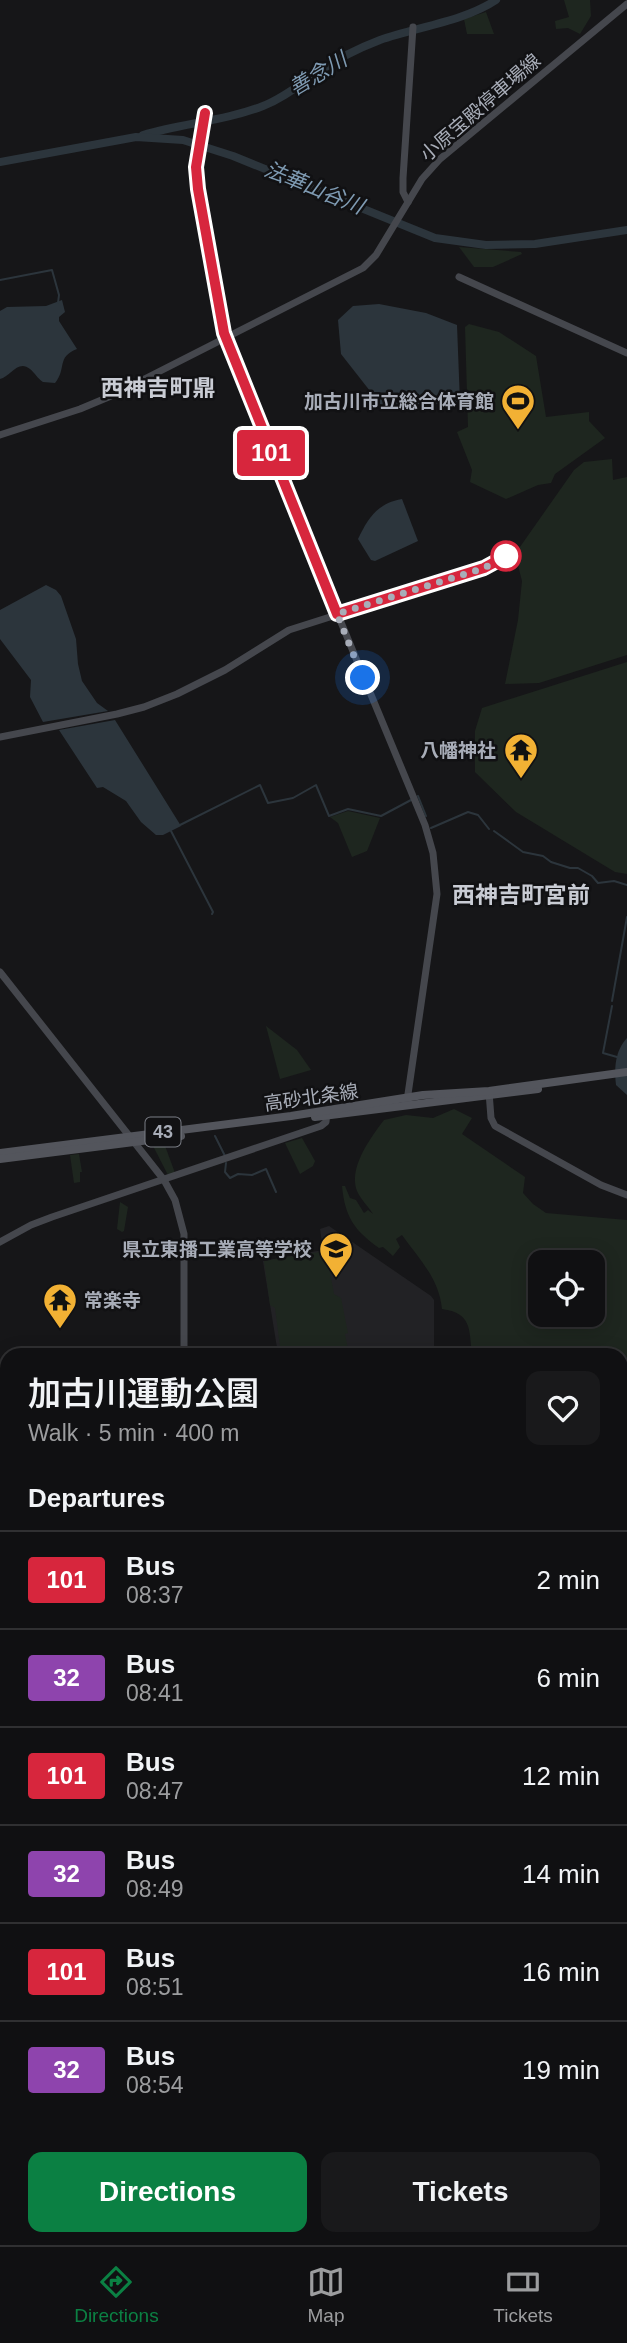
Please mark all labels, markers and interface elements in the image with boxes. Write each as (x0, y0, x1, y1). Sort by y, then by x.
water label: 善念川 (285, 46, 352, 100)
street label: 小原宝殿停車場線 (416, 50, 545, 165)
water label: 法華山谷川 (261, 157, 369, 219)
district label: 西神吉町鼎 (101, 375, 216, 401)
sports icon: 加古川市立総合体育館 (499, 382, 537, 431)
place label: 加古川市立総合体育館 (304, 391, 494, 412)
line badge: 101 (231, 430, 311, 476)
text: 101 (251, 439, 291, 466)
unlabelled marker (491, 541, 521, 571)
your location (345, 660, 380, 695)
temple icon: 八幡神社 (502, 731, 540, 780)
place label: 八幡神社 (420, 740, 496, 761)
district label: 西神吉町宮前 (452, 882, 590, 908)
street label: 高砂北条線 (263, 1080, 360, 1115)
road number: 43 (146, 1118, 180, 1147)
school or university icon: 県立東播工業高等学校 (317, 1230, 355, 1279)
place label: 県立東播工業高等学校 (122, 1239, 312, 1260)
map controls (528, 1250, 605, 1327)
button: locate (528, 1250, 605, 1327)
temple icon: 常楽寺 (41, 1281, 79, 1330)
place label: 常楽寺 (84, 1290, 141, 1311)
button: heart (526, 1371, 600, 1445)
text: 加古川運動公園 (28, 1375, 259, 1412)
text: Walk · 5 min · 400 m (28, 1420, 239, 1446)
text: Departures (28, 1483, 165, 1513)
text: Bus (126, 1551, 175, 1581)
text: 2 min (536, 1565, 600, 1595)
text: 101 (46, 1566, 87, 1593)
text: 08:37 (126, 1582, 184, 1608)
text: Bus (126, 1649, 175, 1679)
text: 6 min (536, 1663, 600, 1693)
text: 32 (53, 1664, 80, 1691)
text: 08:41 (126, 1680, 184, 1706)
text: Bus (126, 1747, 175, 1777)
text: 12 min (522, 1761, 600, 1791)
text: 101 (46, 1762, 87, 1789)
text: 08:47 (126, 1778, 184, 1804)
text: Bus (126, 1845, 175, 1875)
text: 14 min (522, 1859, 600, 1889)
text: 32 (53, 1860, 80, 1887)
text: 08:49 (126, 1876, 184, 1902)
text: Bus (126, 1943, 175, 1973)
text: 16 min (522, 1957, 600, 1987)
text: 101 (46, 1958, 87, 1985)
text: 08:51 (126, 1974, 184, 2000)
text: Bus (126, 2041, 175, 2071)
text: 19 min (522, 2055, 600, 2085)
text: 32 (53, 2056, 80, 2083)
text: 08:54 (126, 2072, 184, 2098)
button: Directions (28, 2152, 307, 2232)
button: Tickets (321, 2152, 600, 2232)
tab: Directions (74, 2263, 159, 2327)
tab: Map (307, 2263, 345, 2327)
tab: Tickets (493, 2263, 553, 2327)

